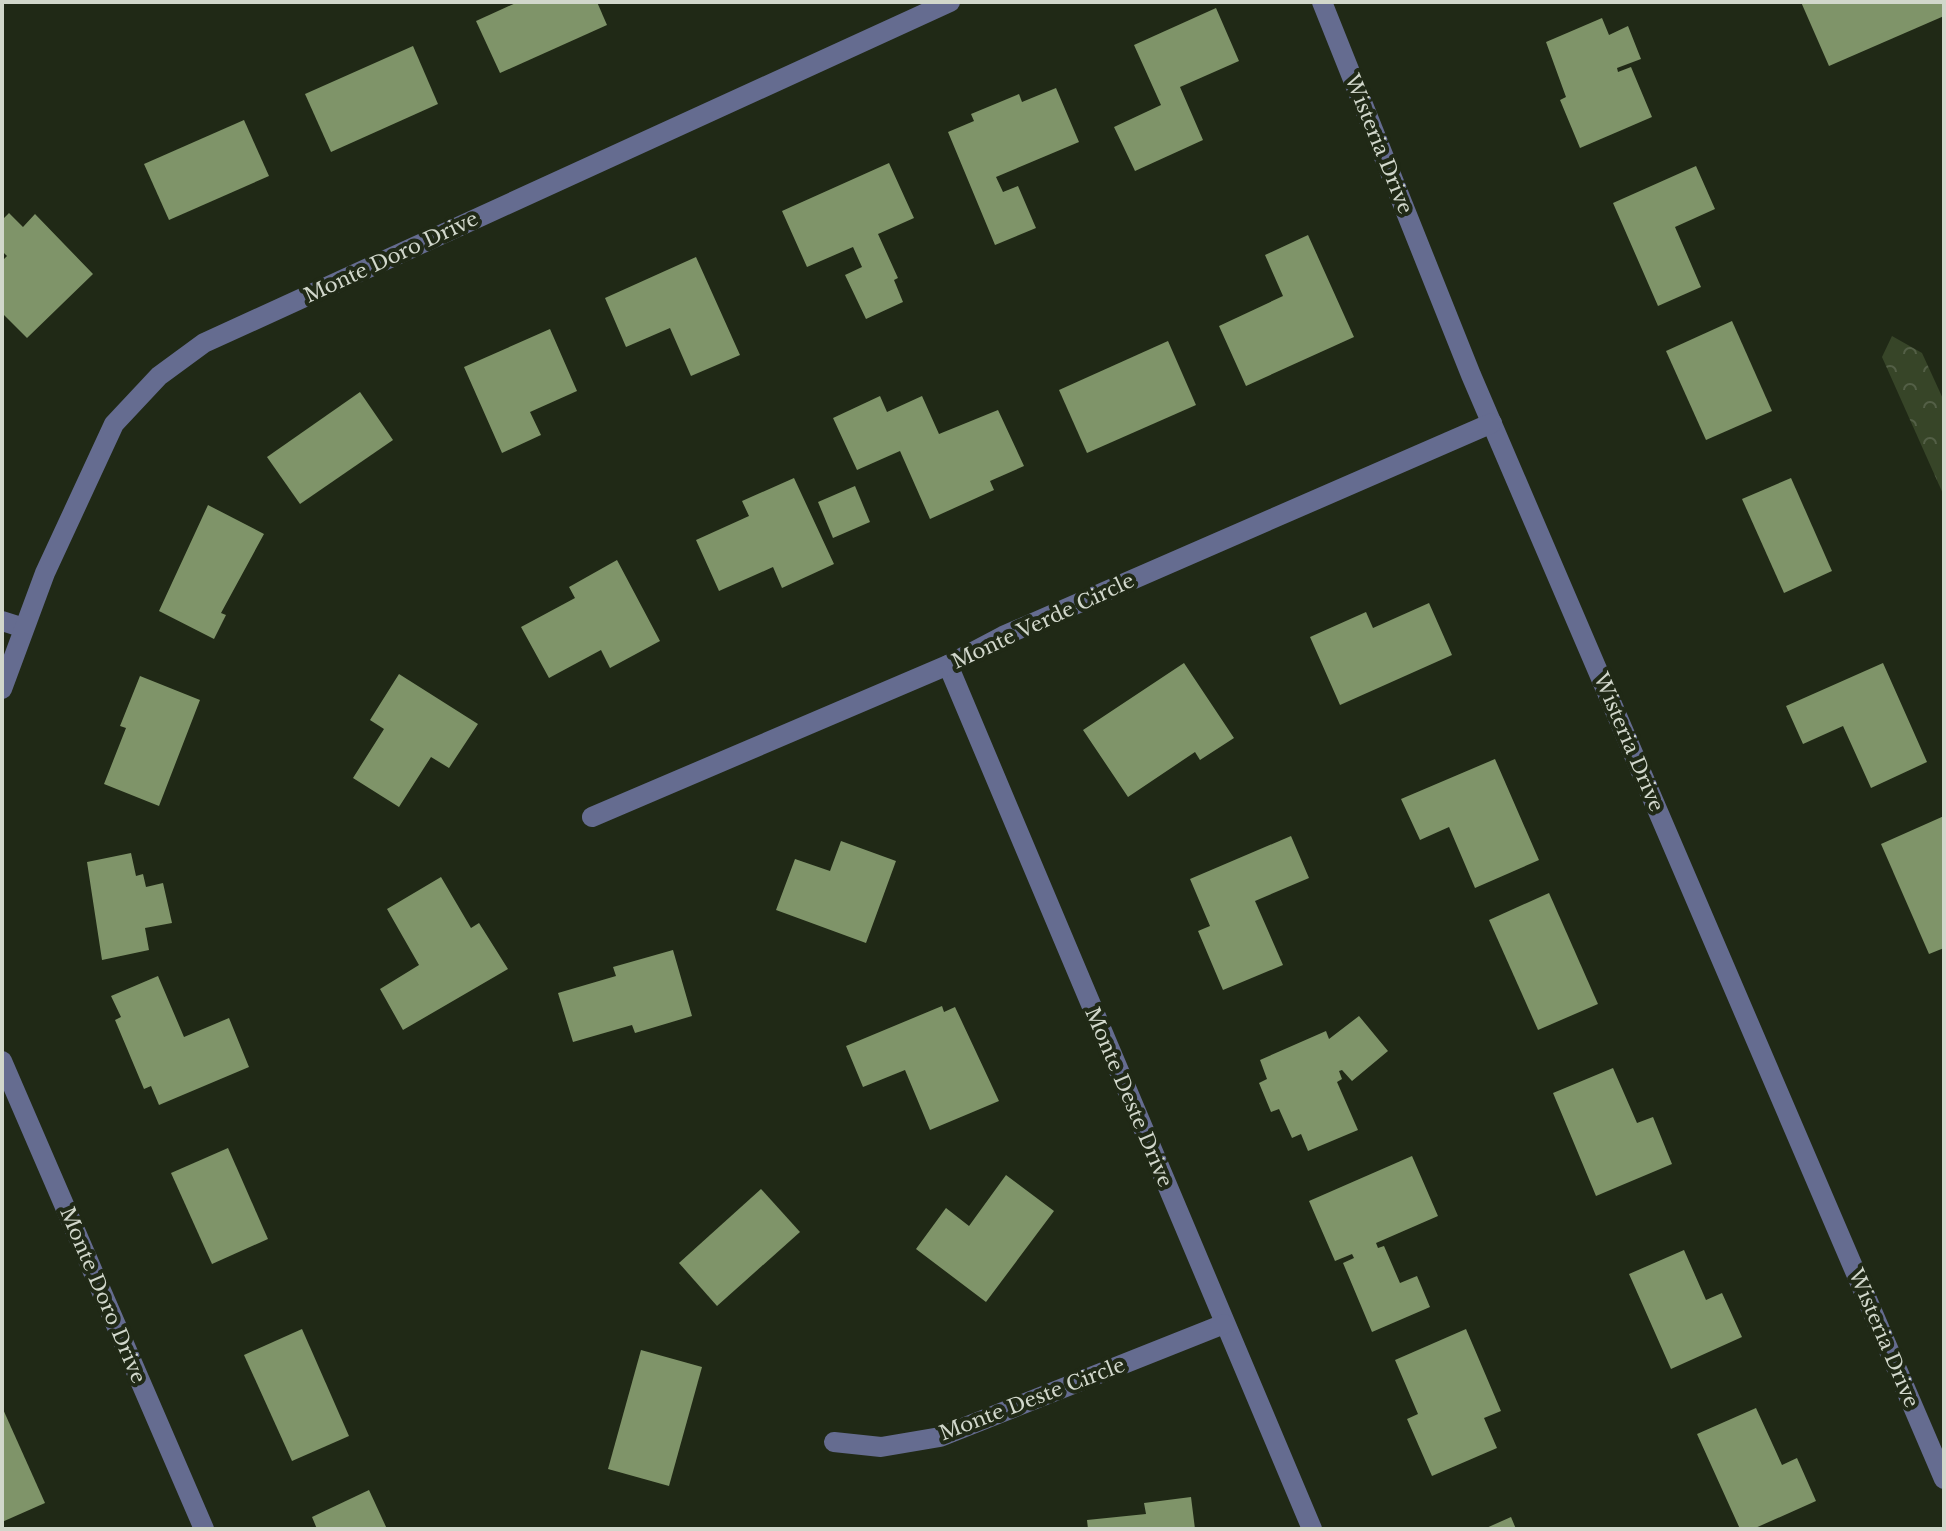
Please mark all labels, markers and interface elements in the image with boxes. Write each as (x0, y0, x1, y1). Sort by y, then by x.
street label: Wisteria Drive (1340, 70, 1418, 217)
street label: Monte Doro Drive (300, 206, 482, 308)
street label: Monte Verde Circle (948, 568, 1138, 674)
street label: Wisteria Drive (1589, 668, 1669, 815)
street label: Monte Deste Drive (1080, 1003, 1178, 1191)
street label: Monte Doro Drive (55, 1203, 151, 1387)
street label: Wisteria Drive (1844, 1264, 1924, 1411)
street label: Monte Deste Circle (936, 1353, 1128, 1445)

